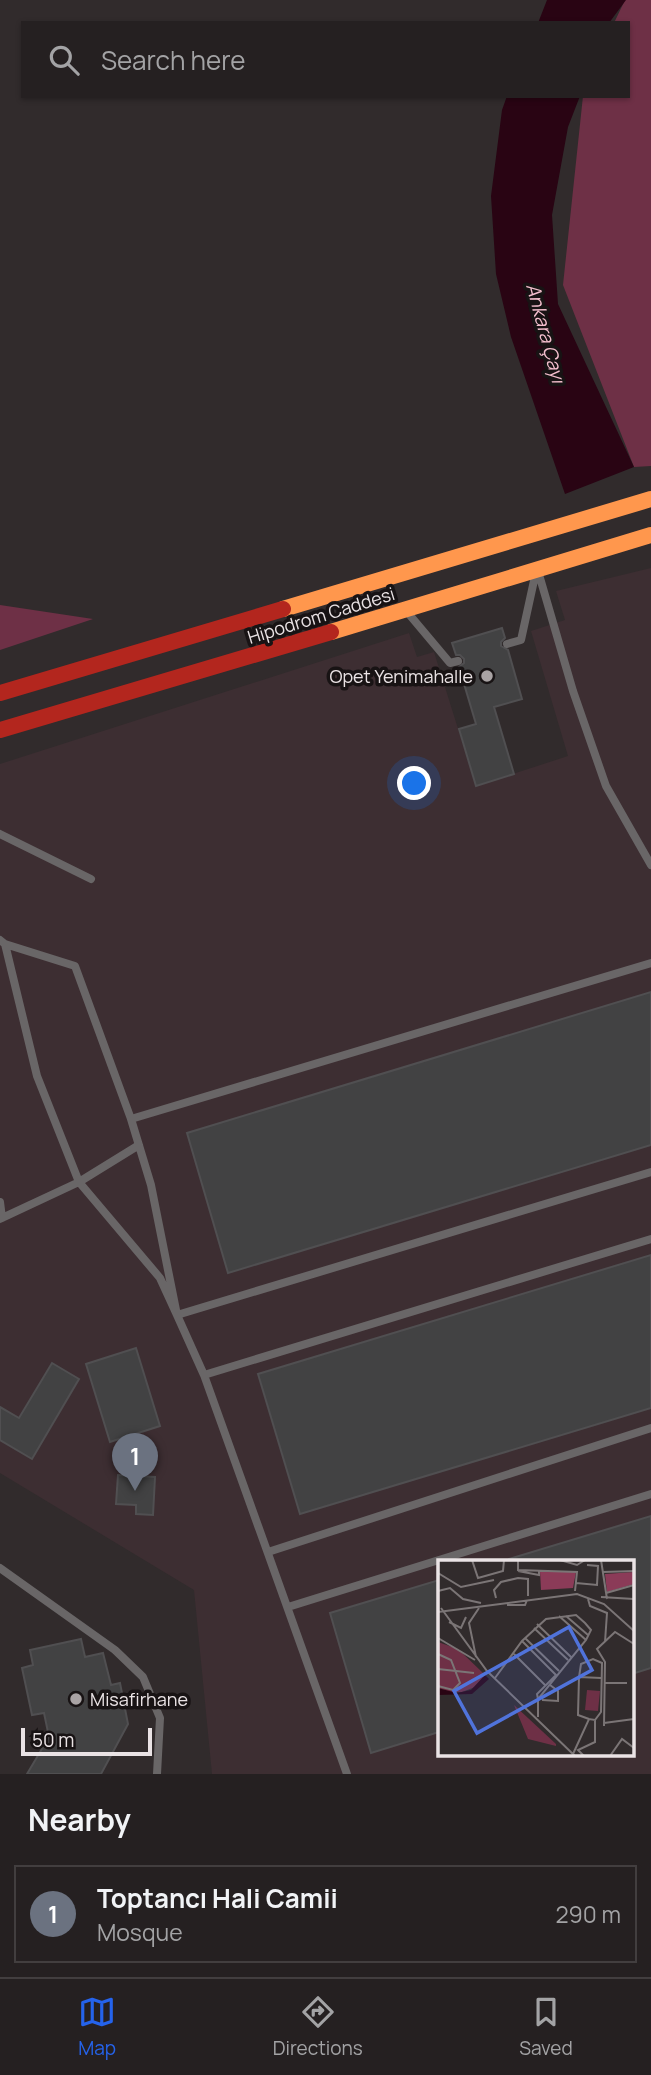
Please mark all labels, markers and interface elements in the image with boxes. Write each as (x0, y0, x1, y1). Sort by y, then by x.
search box (21, 21, 630, 98)
icon: search (45, 41, 83, 79)
text: Search here (101, 42, 246, 78)
water label: Ankara Çayı (520, 280, 572, 387)
street label: Hipodrom Caddesi (244, 581, 398, 649)
place label: Opet Yenimahalle (329, 664, 473, 688)
marker: Opet Yenimahalle (479, 668, 495, 684)
your location (397, 766, 431, 800)
pin: 1 (112, 1433, 158, 1491)
inset map (438, 1560, 634, 1756)
place label: Misafirhane (90, 1687, 188, 1711)
marker: Misafirhane (68, 1691, 84, 1707)
scale bar (21, 1725, 152, 1757)
text: 50 m (32, 1727, 74, 1753)
text: Nearby (28, 1799, 131, 1840)
text: Toptancı Hali Camii (97, 1880, 338, 1916)
text: 1 (48, 1898, 58, 1930)
text: 290 m (555, 1898, 621, 1930)
text: Mosque (97, 1916, 183, 1948)
tab: Map (78, 1993, 116, 2061)
tab: Directions (273, 1993, 363, 2061)
tab: Saved (519, 1993, 573, 2061)

